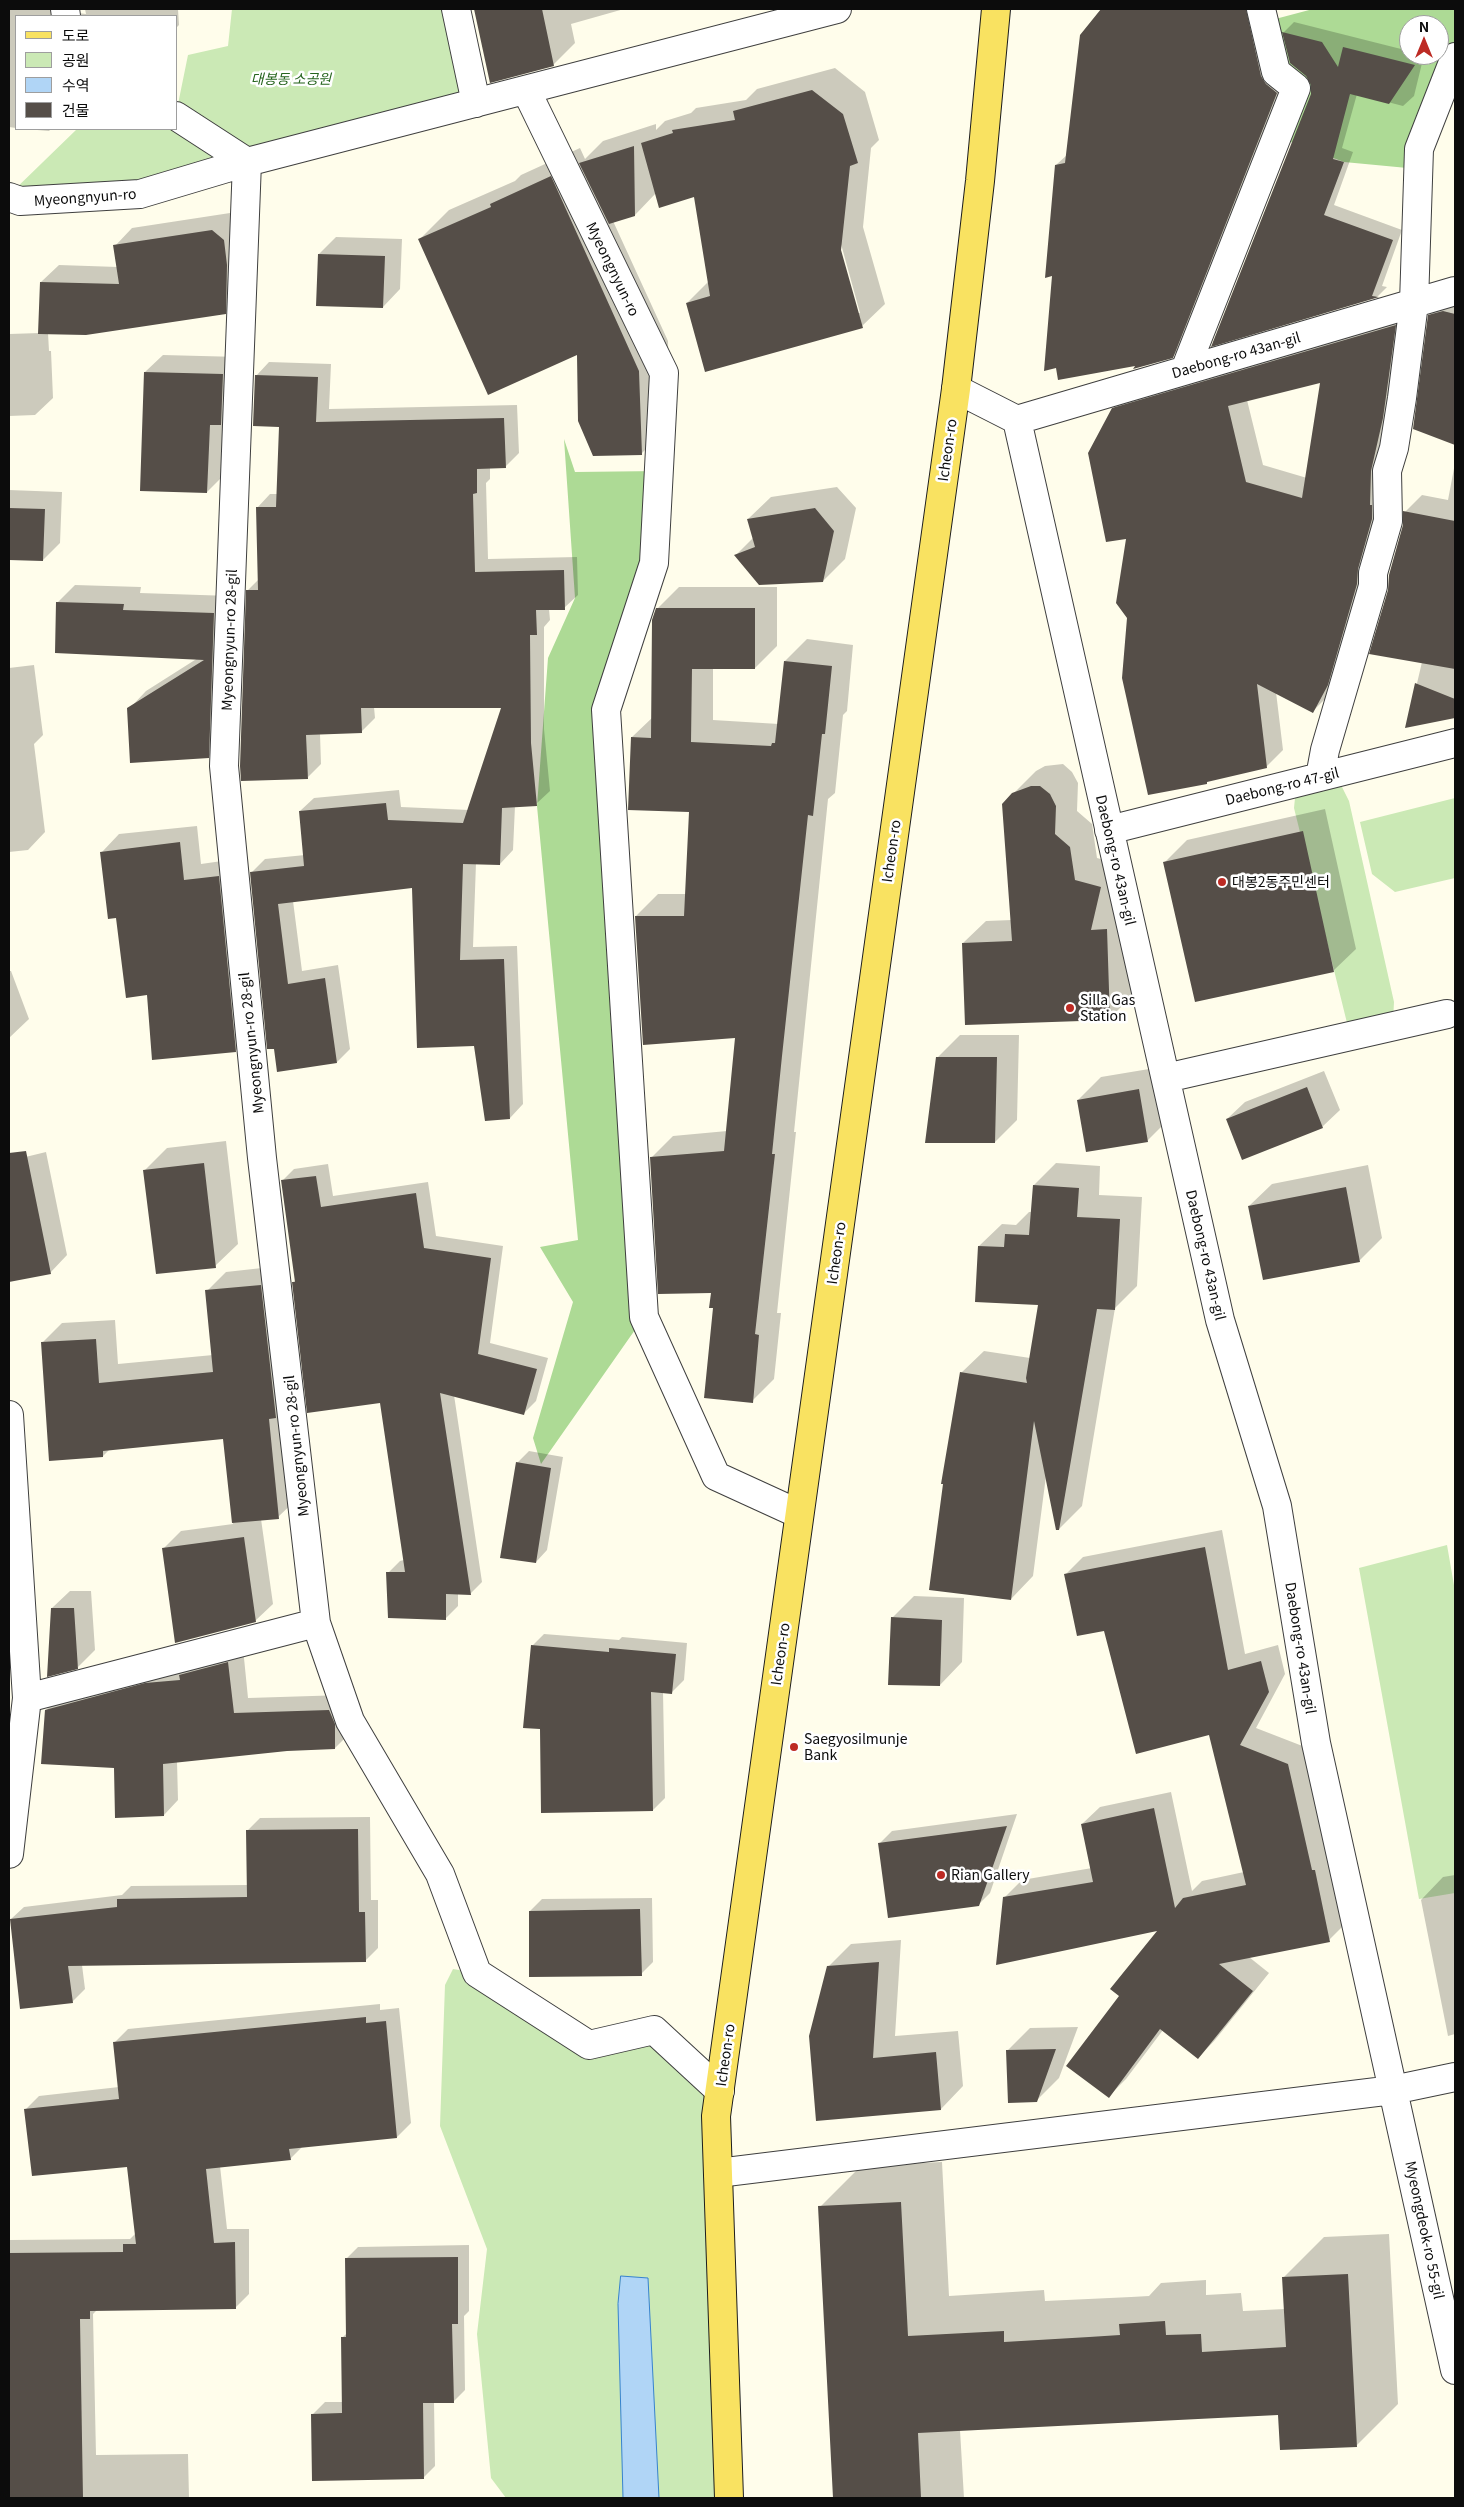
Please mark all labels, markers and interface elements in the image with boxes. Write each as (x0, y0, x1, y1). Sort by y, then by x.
legend (15, 15, 178, 130)
north arrow (1399, 15, 1449, 65)
text: N (1419, 16, 1429, 36)
text: 도로 (62, 24, 90, 45)
text: 공원 (62, 49, 90, 70)
park label: 대봉동 소공원 (251, 71, 331, 87)
text: 수역 (62, 74, 90, 95)
text: 건물 (62, 99, 90, 120)
street label: Myeongnyun-ro (33, 185, 137, 209)
street label: Myeongnyun-ro (583, 219, 643, 319)
street label: Daebong-ro 43an-gil (1170, 329, 1302, 381)
street label: Icheon-ro (934, 418, 960, 482)
street label: Myeongnyun-ro 28-gil (218, 569, 240, 711)
street label: Daebong-ro 47-gil (1223, 764, 1341, 808)
street label: Daebong-ro 43an-gil (1093, 793, 1139, 927)
street label: Icheon-ro (878, 819, 904, 883)
place label: 대봉2동주민센터 (1232, 874, 1330, 890)
marker: 대봉2동주민센터 (1216, 876, 1228, 888)
street label: Myeongnyun-ro 28-gil (235, 972, 267, 1114)
place label: Silla Gas Station (1080, 992, 1135, 1024)
marker: Silla Gas Station (1064, 1002, 1076, 1014)
street label: Daebong-ro 43an-gil (1183, 1188, 1229, 1322)
street label: Icheon-ro (823, 1221, 849, 1285)
street label: Myeongnyun-ro 28-gil (280, 1375, 312, 1517)
street label: Daebong-ro 43an-gil (1282, 1581, 1320, 1715)
street label: Icheon-ro (767, 1622, 793, 1686)
place label: Saegyosilmunje Bank (804, 1731, 907, 1764)
marker: Saegyosilmunje Bank (788, 1741, 800, 1753)
place label: Rian Gallery (951, 1867, 1030, 1883)
marker: Rian Gallery (935, 1869, 947, 1881)
street label: Icheon-ro (712, 2023, 738, 2087)
street label: Myeongdeok-ro 55-gil (1402, 2159, 1448, 2301)

